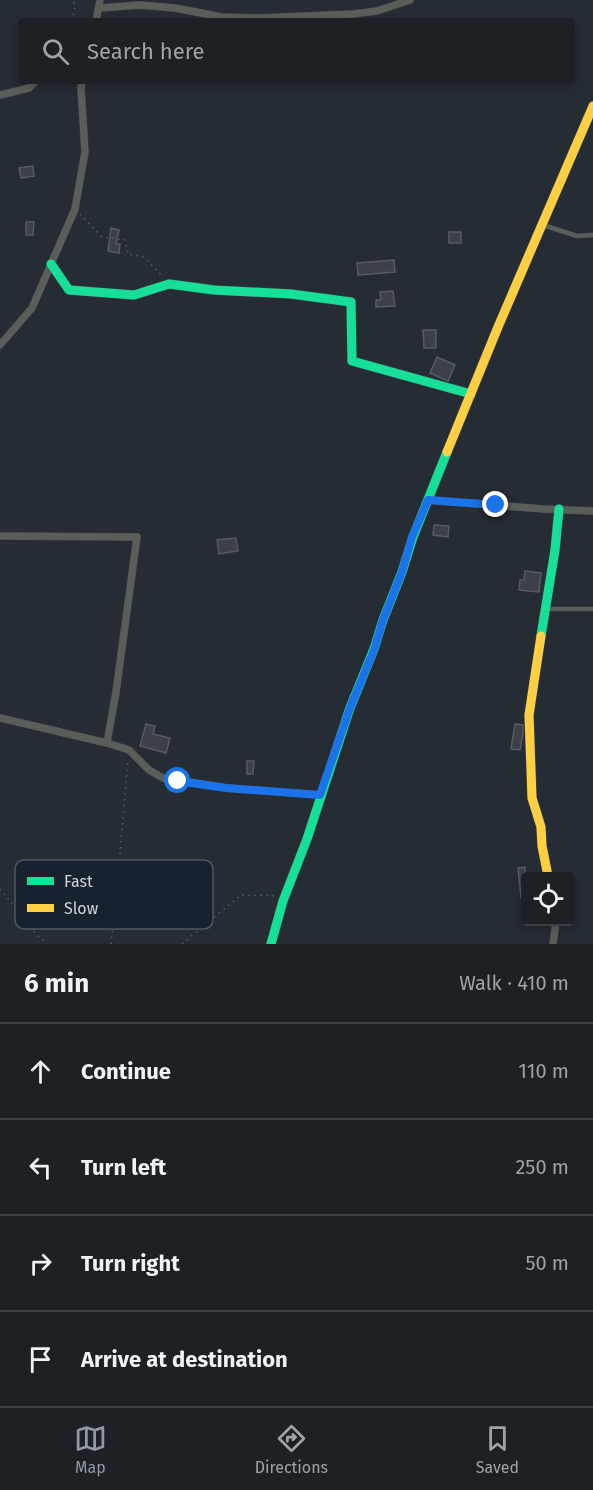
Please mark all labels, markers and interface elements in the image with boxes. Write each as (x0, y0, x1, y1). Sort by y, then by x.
search box (18, 18, 575, 84)
icon: search (39, 35, 72, 68)
text: Search here (87, 38, 205, 65)
route end (482, 491, 508, 517)
route start (164, 767, 190, 793)
legend (15, 860, 213, 929)
text: Fast (64, 872, 93, 891)
map controls (521, 872, 575, 926)
button: locate (521, 872, 575, 926)
text: Slow (64, 899, 99, 918)
text: 6 min (24, 968, 89, 999)
text: Walk · 410 m (459, 971, 569, 995)
icon: ahead (24, 1055, 57, 1088)
text: Continue (81, 1058, 171, 1085)
text: 110 m (518, 1059, 569, 1083)
icon: left (24, 1151, 57, 1184)
text: Turn left (81, 1154, 166, 1181)
text: 250 m (515, 1155, 569, 1179)
icon: right (24, 1247, 57, 1280)
text: Turn right (81, 1250, 180, 1277)
text: 50 m (525, 1251, 569, 1275)
icon: arrive (24, 1343, 57, 1376)
text: Arrive at destination (81, 1346, 288, 1373)
tab: Map (74, 1422, 107, 1477)
tab: Directions (255, 1422, 328, 1477)
tab: Saved (476, 1422, 519, 1477)

